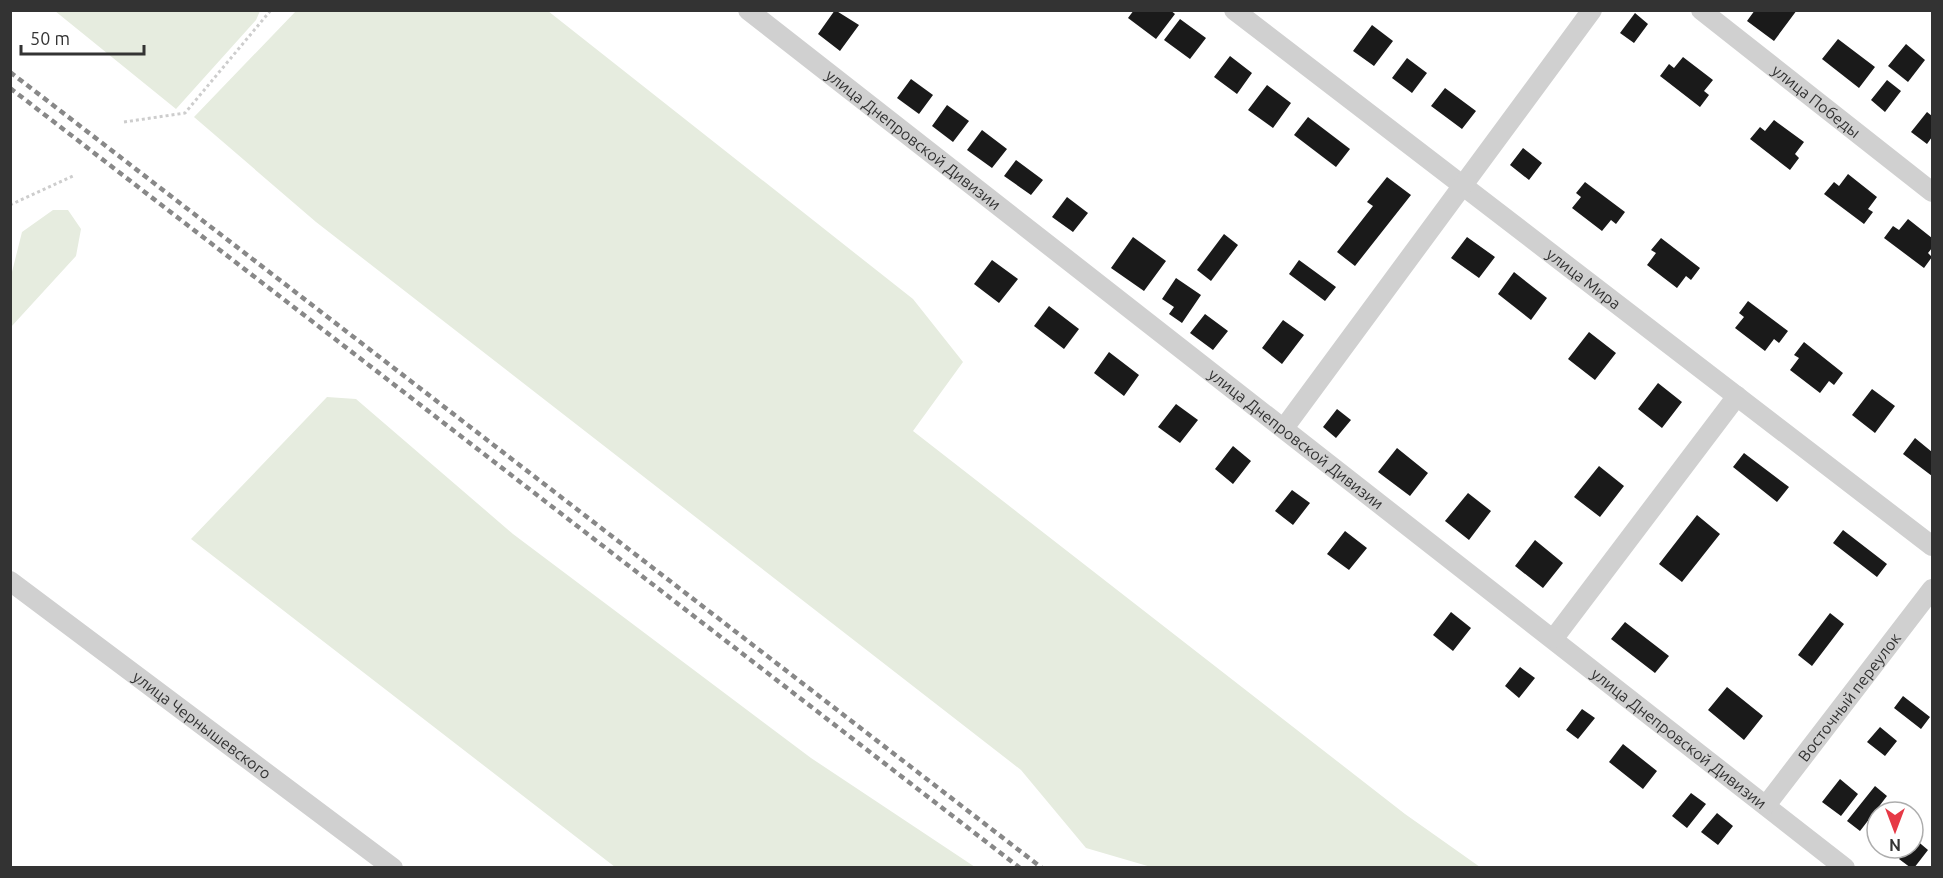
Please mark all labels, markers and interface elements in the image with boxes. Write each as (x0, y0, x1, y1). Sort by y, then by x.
scale bar (21, 18, 144, 56)
text: 50 m (30, 28, 70, 48)
street label: улица Победы (1769, 61, 1864, 141)
street label: улица Днепровской Дивизии (822, 65, 1004, 213)
street label: улица Мира (1543, 244, 1624, 313)
street label: улица Днепровской Дивизии (1205, 365, 1387, 513)
street label: Восточный переулок (1794, 629, 1904, 765)
street label: улица Днепровской Дивизии (1588, 664, 1770, 812)
street label: улица Чернышевского (129, 667, 275, 783)
north arrow (1865, 800, 1925, 860)
text: N (1889, 836, 1901, 854)

